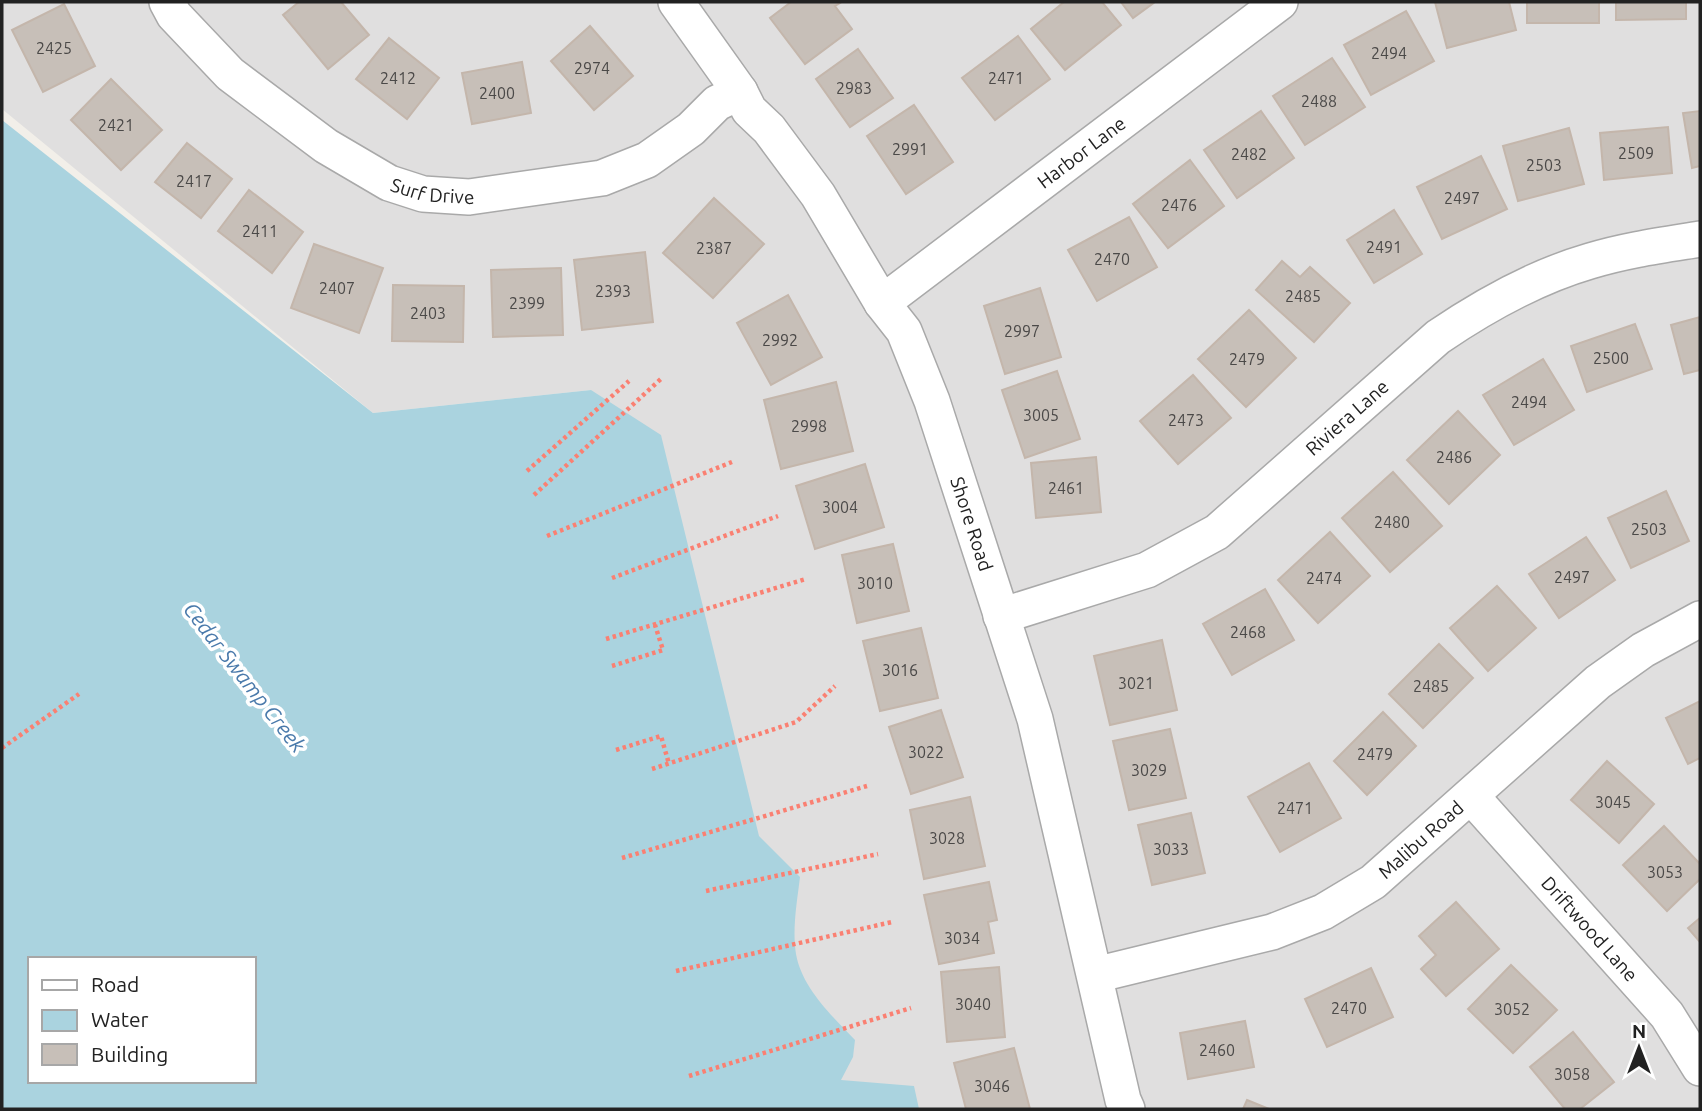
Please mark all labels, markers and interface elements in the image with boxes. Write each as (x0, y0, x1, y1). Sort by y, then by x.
house number: 2425 (36, 39, 72, 57)
house number: 2494 (1371, 44, 1407, 62)
house number: 2974 (574, 59, 610, 77)
house number: 2412 (380, 69, 416, 87)
house number: 2471 (988, 69, 1024, 87)
house number: 2983 (836, 79, 872, 97)
house number: 2400 (479, 84, 515, 102)
house number: 2488 (1301, 92, 1337, 110)
street label: Harbor Lane (1033, 112, 1130, 193)
house number: 2421 (98, 116, 134, 134)
house number: 2991 (892, 140, 928, 158)
house number: 2509 (1618, 144, 1654, 162)
house number: 2482 (1231, 145, 1267, 163)
house number: 2503 (1526, 156, 1562, 174)
house number: 2417 (176, 172, 212, 190)
street label: Surf Drive (388, 173, 476, 209)
house number: 2497 (1444, 189, 1480, 207)
house number: 2476 (1161, 196, 1197, 214)
house number: 2411 (242, 222, 278, 240)
house number: 2491 (1366, 238, 1402, 256)
house number: 2387 (696, 239, 732, 257)
house number: 2470 (1094, 250, 1130, 268)
house number: 2407 (319, 279, 355, 297)
house number: 2393 (595, 282, 631, 300)
house number: 2485 (1285, 287, 1321, 305)
house number: 2399 (509, 294, 545, 312)
house number: 2403 (410, 304, 446, 322)
house number: 2997 (1004, 322, 1040, 340)
house number: 2992 (762, 331, 798, 349)
house number: 2500 (1593, 349, 1629, 367)
house number: 2479 (1229, 350, 1265, 368)
street label: Riviera Lane (1301, 375, 1393, 460)
house number: 2494 (1511, 393, 1547, 411)
house number: 3005 (1023, 406, 1059, 424)
house number: 2473 (1168, 411, 1204, 429)
house number: 2998 (791, 417, 827, 435)
house number: 2486 (1436, 448, 1472, 466)
street label: Shore Road (946, 474, 997, 574)
house number: 2461 (1048, 479, 1084, 497)
house number: 3004 (822, 498, 858, 516)
house number: 2480 (1374, 513, 1410, 531)
house number: 2503 (1631, 520, 1667, 538)
house number: 2497 (1554, 568, 1590, 586)
house number: 2474 (1306, 569, 1342, 587)
house number: 3010 (857, 574, 893, 592)
water label: Cedar Swamp Creek (179, 597, 311, 757)
house number: 2468 (1230, 623, 1266, 641)
house number: 3016 (882, 661, 918, 679)
house number: 3021 (1118, 674, 1154, 692)
house number: 2485 (1413, 677, 1449, 695)
house number: 3022 (908, 743, 944, 761)
house number: 2479 (1357, 745, 1393, 763)
house number: 3029 (1131, 761, 1167, 779)
house number: 3045 (1595, 793, 1631, 811)
street label: Malibu Road (1374, 796, 1468, 883)
house number: 2471 (1277, 799, 1313, 817)
house number: 3028 (929, 829, 965, 847)
house number: 3033 (1153, 840, 1189, 858)
house number: 3053 (1647, 863, 1683, 881)
street label: Driftwood Lane (1537, 872, 1642, 986)
house number: 3034 (944, 929, 980, 947)
legend (28, 957, 256, 1083)
text: Road (91, 972, 139, 996)
house number: 3040 (955, 995, 991, 1013)
house number: 2470 (1331, 999, 1367, 1017)
house number: 3052 (1494, 1000, 1530, 1018)
text: Water (91, 1007, 149, 1031)
north arrow (1604, 1013, 1674, 1083)
text: N (1632, 1020, 1646, 1042)
house number: 2460 (1199, 1041, 1235, 1059)
text: Building (91, 1042, 168, 1066)
house number: 3058 (1554, 1065, 1590, 1083)
house number: 3046 (974, 1077, 1010, 1095)

